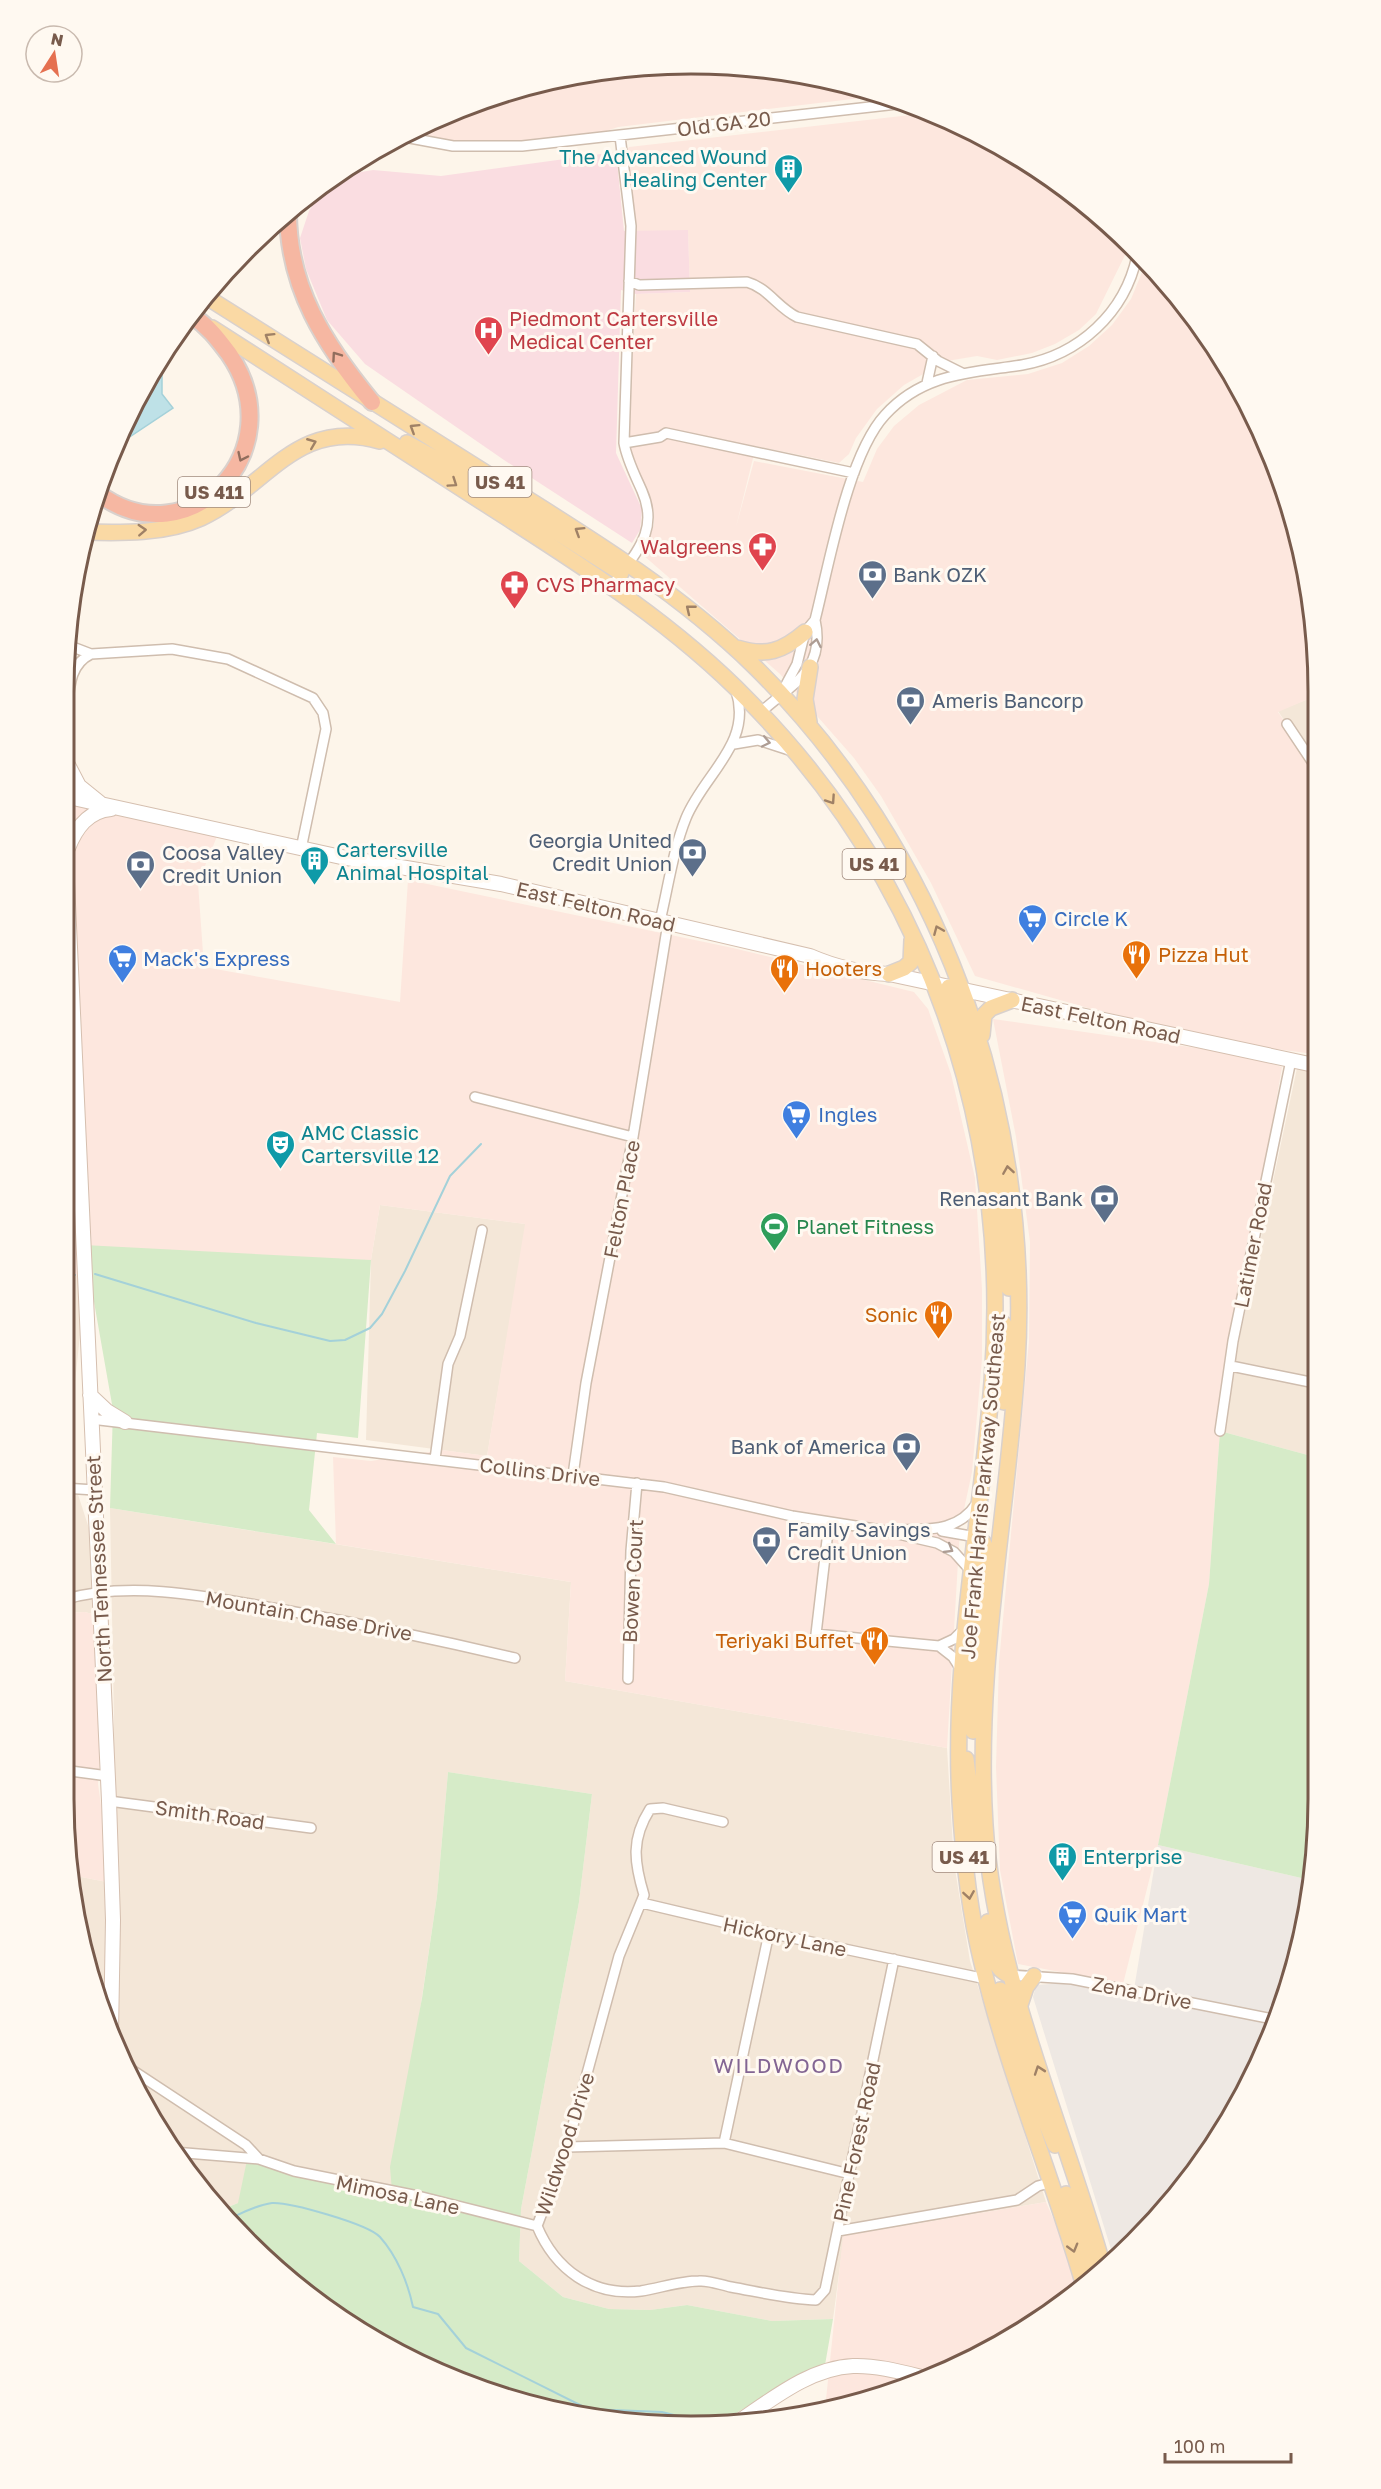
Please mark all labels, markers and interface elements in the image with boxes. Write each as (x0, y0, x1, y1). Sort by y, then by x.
north arrow (24, 24, 84, 84)
text: N (49, 28, 65, 50)
street label: Old GA 20 (676, 105, 772, 141)
place label: The Advanced Wound Healing Center (559, 144, 767, 191)
building icon: The Advanced Wound Healing Center (772, 152, 804, 194)
place label: Piedmont Cartersville Medical Center (509, 306, 718, 353)
hospital icon: Piedmont Cartersville Medical Center (472, 314, 504, 356)
one-way arrow (265, 332, 275, 344)
one-way arrow (332, 351, 343, 362)
one-way arrow (409, 424, 420, 435)
one-way arrow (306, 437, 317, 450)
one-way arrow (237, 451, 249, 462)
road number: US 41 (468, 467, 532, 497)
one-way arrow (447, 476, 458, 487)
road number: US 411 (178, 477, 250, 507)
one-way arrow (138, 524, 147, 537)
one-way arrow (575, 527, 586, 538)
pharmacy icon: Walgreens (747, 530, 779, 572)
place label: Walgreens (640, 534, 742, 558)
bank icon: Bank OZK (856, 558, 888, 600)
place label: Bank OZK (893, 562, 987, 586)
pharmacy icon: CVS Pharmacy (499, 568, 531, 610)
place label: CVS Pharmacy (536, 572, 675, 596)
one-way arrow (685, 605, 696, 616)
one-way arrow (809, 638, 821, 647)
bank icon: Ameris Bancorp (895, 684, 927, 726)
place label: Ameris Bancorp (932, 688, 1083, 712)
one-way arrow (760, 735, 770, 748)
one-way arrow (824, 794, 835, 805)
place label: Georgia United Credit Union (529, 828, 672, 875)
bank icon: Georgia United Credit Union (677, 836, 709, 878)
place label: Cartersville Animal Hospital (336, 837, 489, 884)
place label: Coosa Valley Credit Union (162, 840, 285, 887)
building icon: Cartersville Animal Hospital (299, 844, 331, 886)
bank icon: Coosa Valley Credit Union (125, 848, 157, 890)
road number: US 41 (842, 849, 906, 879)
street label: East Felton Road (514, 876, 678, 936)
supermarket icon: Circle K (1017, 902, 1049, 944)
place label: Circle K (1054, 906, 1128, 930)
one-way arrow (933, 926, 945, 937)
restaurant icon: Pizza Hut (1121, 938, 1153, 980)
supermarket icon: Mack's Express (106, 942, 138, 984)
place label: Pizza Hut (1158, 942, 1249, 966)
place label: Mack's Express (143, 946, 290, 970)
restaurant icon: Hooters (768, 952, 800, 994)
place label: Hooters (805, 956, 882, 980)
street label: East Felton Road (1019, 990, 1183, 1048)
supermarket icon: Ingles (781, 1098, 813, 1140)
place label: Ingles (818, 1102, 877, 1126)
place label: AMC Classic Cartersville 12 (301, 1120, 439, 1167)
theatre icon: AMC Classic Cartersville 12 (264, 1128, 296, 1170)
street label: Felton Place (598, 1138, 644, 1260)
one-way arrow (1003, 1166, 1015, 1175)
street label: Latimer Road (1228, 1180, 1276, 1310)
bank icon: Renasant Bank (1088, 1182, 1120, 1224)
place label: Renasant Bank (939, 1186, 1083, 1210)
sports icon: Planet Fitness (759, 1210, 791, 1252)
place label: Planet Fitness (796, 1214, 934, 1238)
restaurant icon: Sonic (923, 1298, 955, 1340)
place label: Sonic (865, 1302, 918, 1326)
street label: Joe Frank Harris Parkway Southeast (955, 1312, 1009, 1660)
bank icon: Bank of America (891, 1430, 923, 1472)
place label: Bank of America (731, 1434, 886, 1458)
street label: Collins Drive (478, 1452, 602, 1490)
street label: North Tennessee Street (80, 1455, 116, 1683)
place label: Family Savings Credit Union (787, 1517, 931, 1564)
street label: Bowen Court (617, 1518, 647, 1644)
bank icon: Family Savings Credit Union (750, 1524, 782, 1566)
one-way arrow (943, 1542, 953, 1554)
street label: Mountain Chase Drive (204, 1585, 414, 1645)
restaurant icon: Teriyaki Buffet (859, 1624, 891, 1666)
place label: Teriyaki Buffet (715, 1628, 854, 1652)
street label: Smith Road (154, 1794, 266, 1834)
building icon: Enterprise (1046, 1840, 1078, 1882)
road number: US 41 (932, 1842, 996, 1872)
place label: Enterprise (1083, 1844, 1182, 1868)
one-way arrow (963, 1891, 975, 1900)
supermarket icon: Quik Mart (1057, 1898, 1089, 1940)
place label: Quik Mart (1094, 1902, 1187, 1926)
street label: Hickory Lane (721, 1911, 849, 1961)
street label: Zena Drive (1090, 1971, 1194, 2013)
district label: WILDWOOD (714, 2052, 844, 2078)
street label: Pine Forest Road (827, 2060, 885, 2224)
one-way arrow (1034, 2065, 1047, 2076)
street label: Wildwood Drive (529, 2069, 599, 2219)
street label: Mimosa Lane (334, 2169, 462, 2219)
one-way arrow (1066, 2242, 1078, 2253)
scale bar (1165, 2426, 1291, 2464)
text: 100 m (1174, 2435, 1225, 2457)

